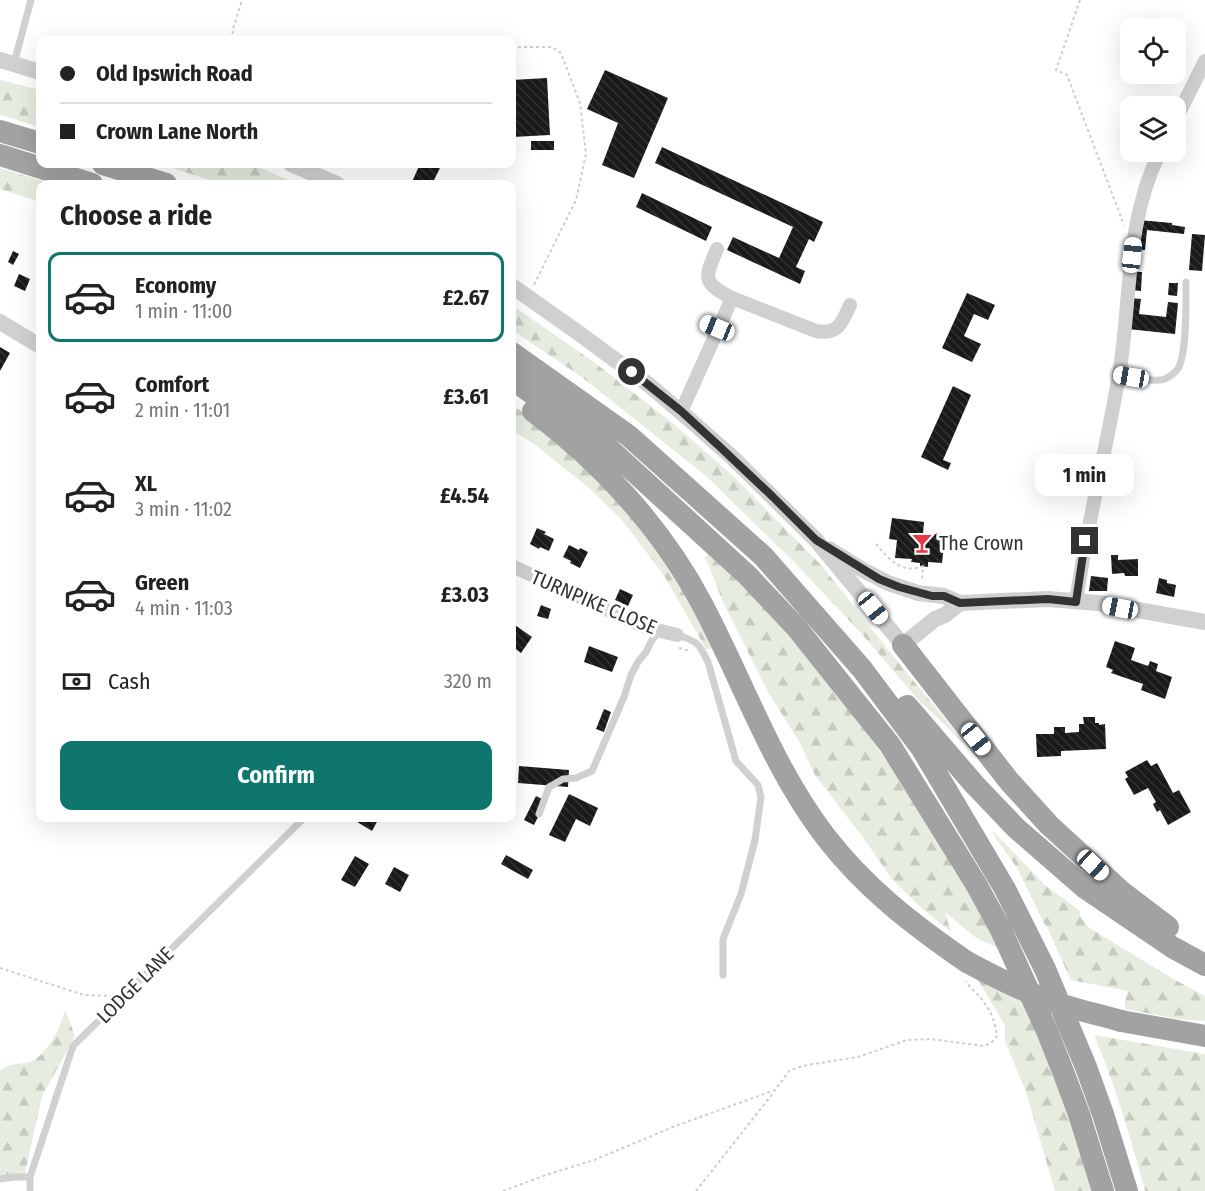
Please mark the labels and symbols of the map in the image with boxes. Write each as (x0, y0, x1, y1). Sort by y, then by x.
car (1121, 236, 1143, 274)
car (697, 313, 737, 343)
route start (618, 358, 645, 385)
car (1112, 365, 1150, 389)
callout: 1 min (1036, 454, 1134, 496)
route end (1071, 527, 1098, 554)
bar icon: The Crown (910, 531, 934, 555)
place label: The Crown (939, 531, 1024, 555)
street label: TURNPIKE CLOSE (527, 565, 661, 639)
car (855, 588, 891, 628)
car (1101, 596, 1139, 620)
car (958, 719, 994, 759)
car (1074, 846, 1112, 884)
street label: LODGE LANE (92, 942, 178, 1028)

